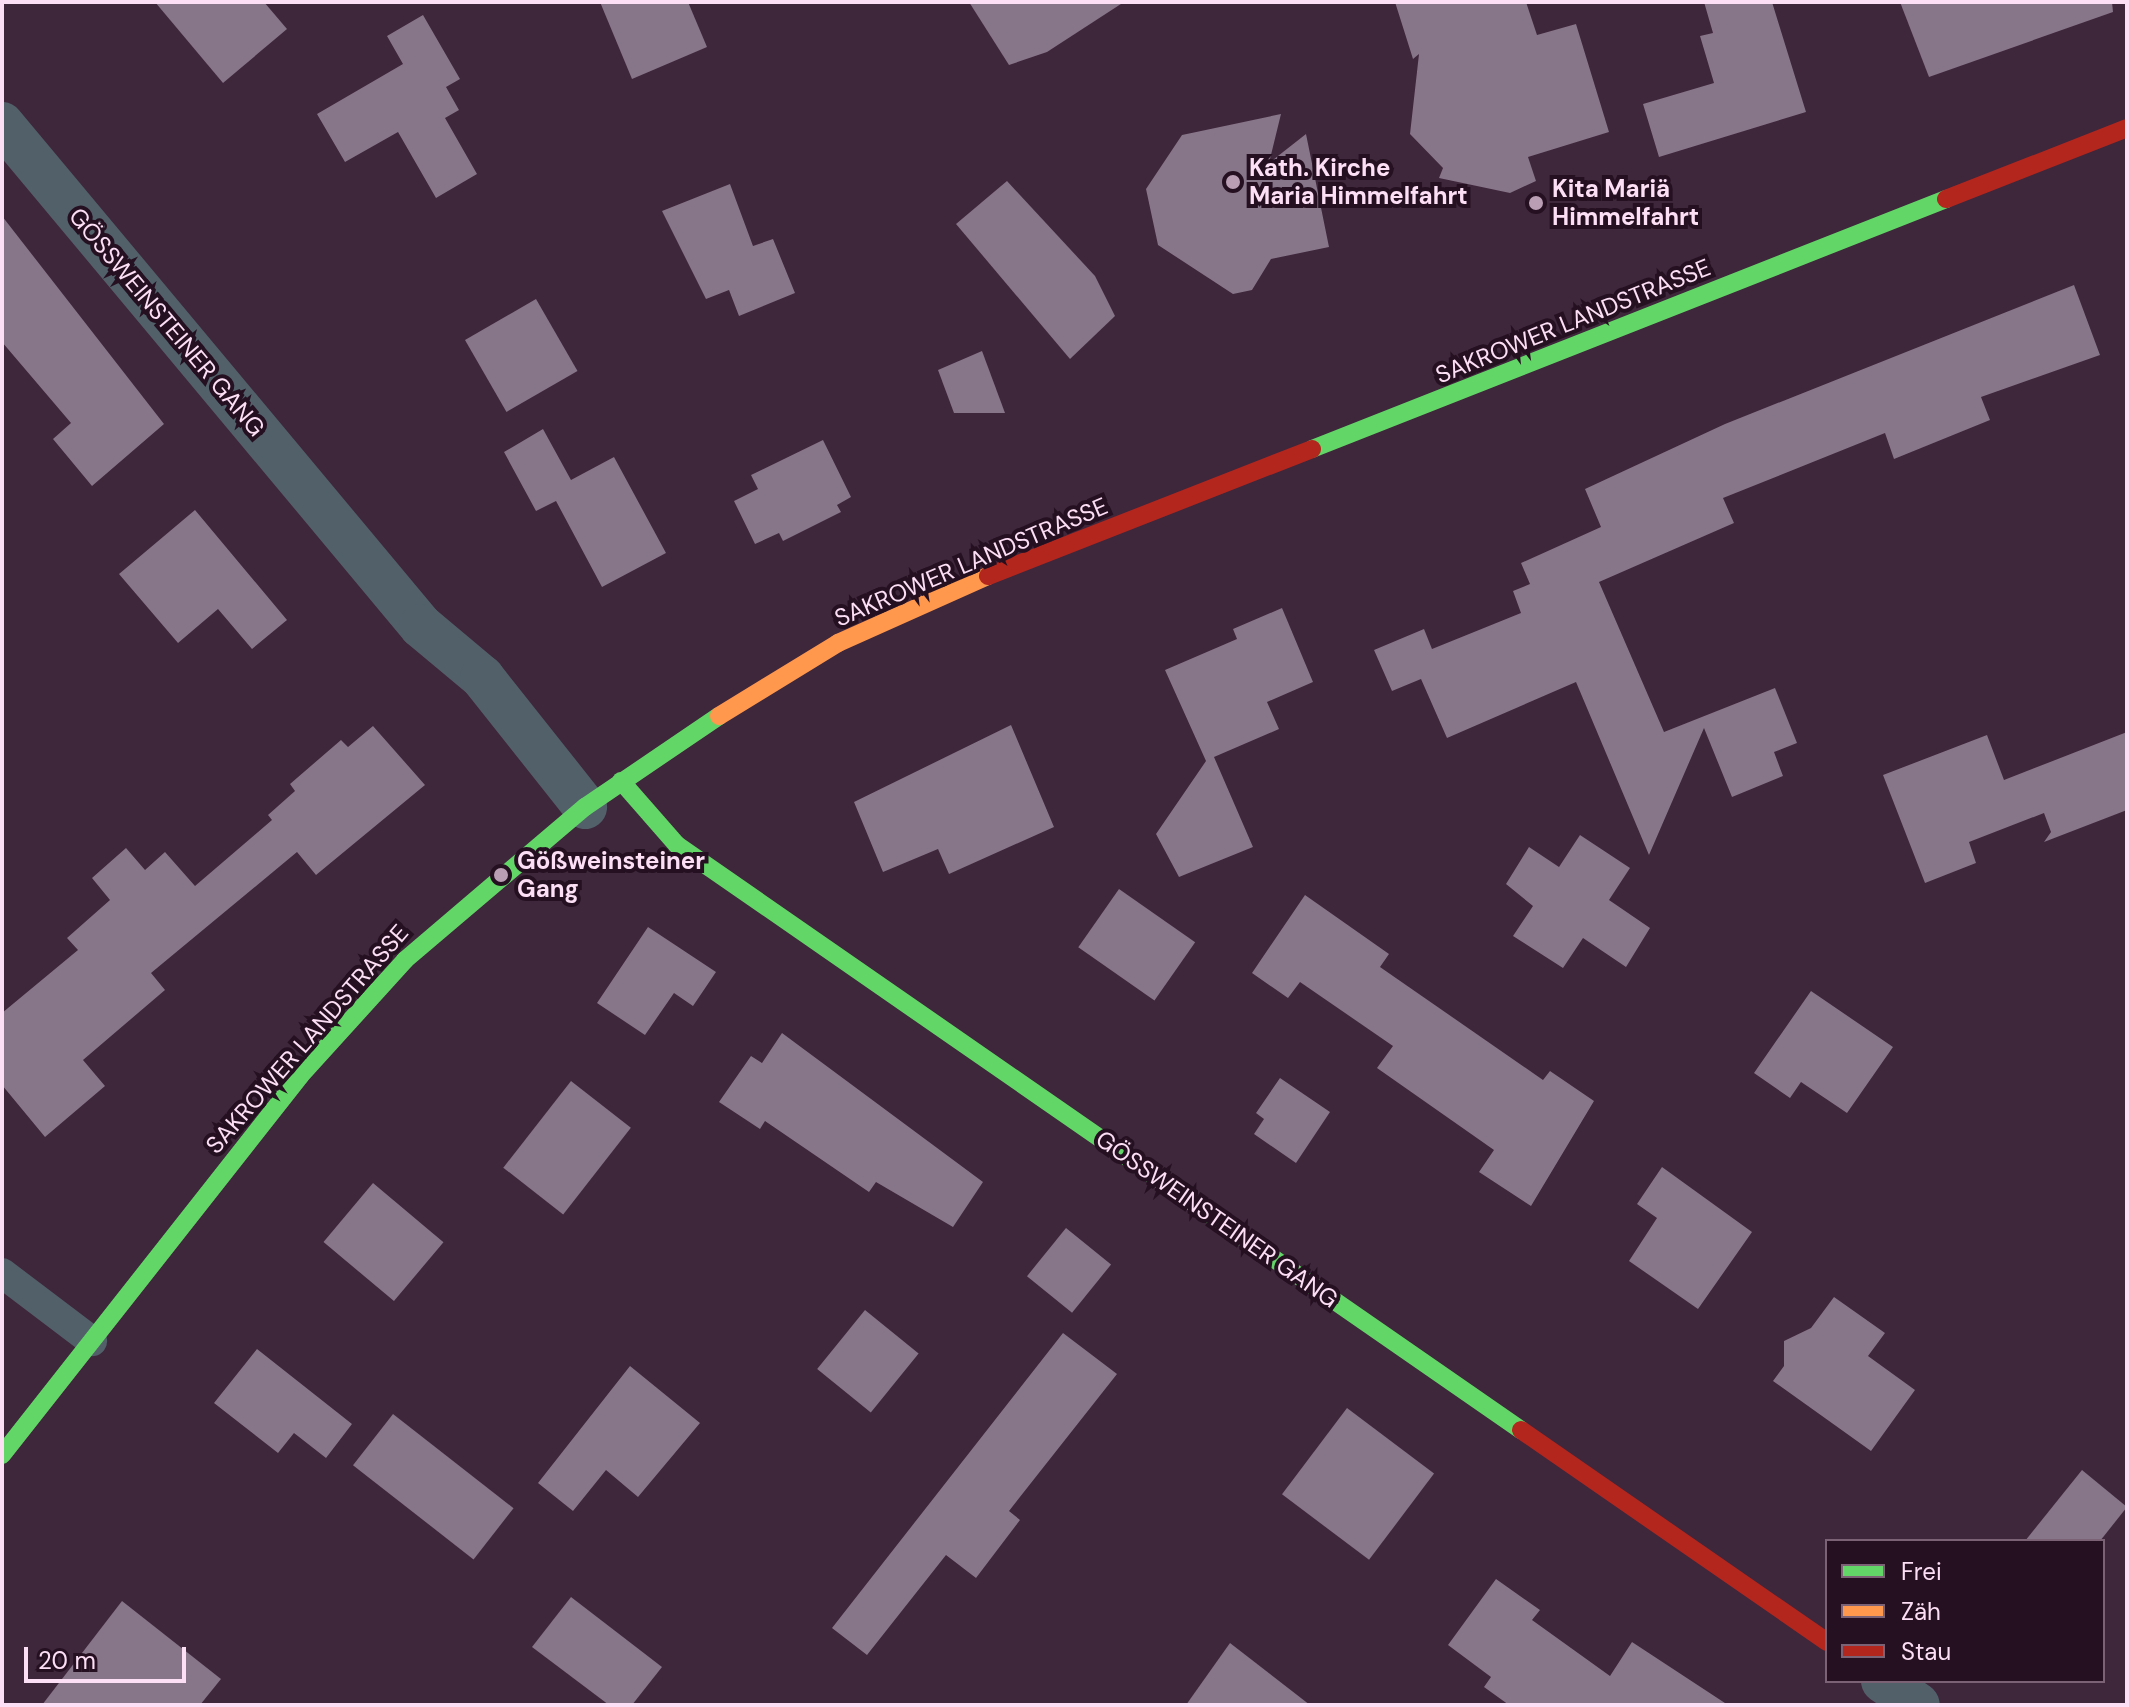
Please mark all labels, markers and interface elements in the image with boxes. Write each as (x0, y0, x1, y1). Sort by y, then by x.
place label: Kath. Kirche Maria Himmelfahrt (1249, 154, 1468, 210)
marker: Kath. Kirche Maria Himmelfahrt (1224, 173, 1242, 191)
place label: Kita Mariä Himmelfahrt (1552, 175, 1699, 231)
marker: Kita Mariä Himmelfahrt (1527, 194, 1545, 212)
street label: GÖSSWEINSTEINER GANG (63, 202, 271, 442)
street label: SAKROWER LANDSTRASSE (1431, 253, 1715, 389)
street label: SAKROWER LANDSTRASSE (830, 491, 1112, 633)
place label: Gößweinsteiner Gang (517, 847, 705, 903)
marker: Gößweinsteiner Gang (492, 866, 510, 884)
street label: SAKROWER LANDSTRASSE (200, 919, 414, 1159)
street label: GÖSSWEINSTEINER GANG (1090, 1124, 1344, 1314)
legend (1825, 1539, 2105, 1683)
text: Frei (1901, 1556, 1942, 1587)
text: Zäh (1901, 1596, 1941, 1627)
scale bar (28, 1631, 190, 1681)
text: Stau (1901, 1636, 1951, 1667)
text: 20 m (38, 1645, 96, 1676)

